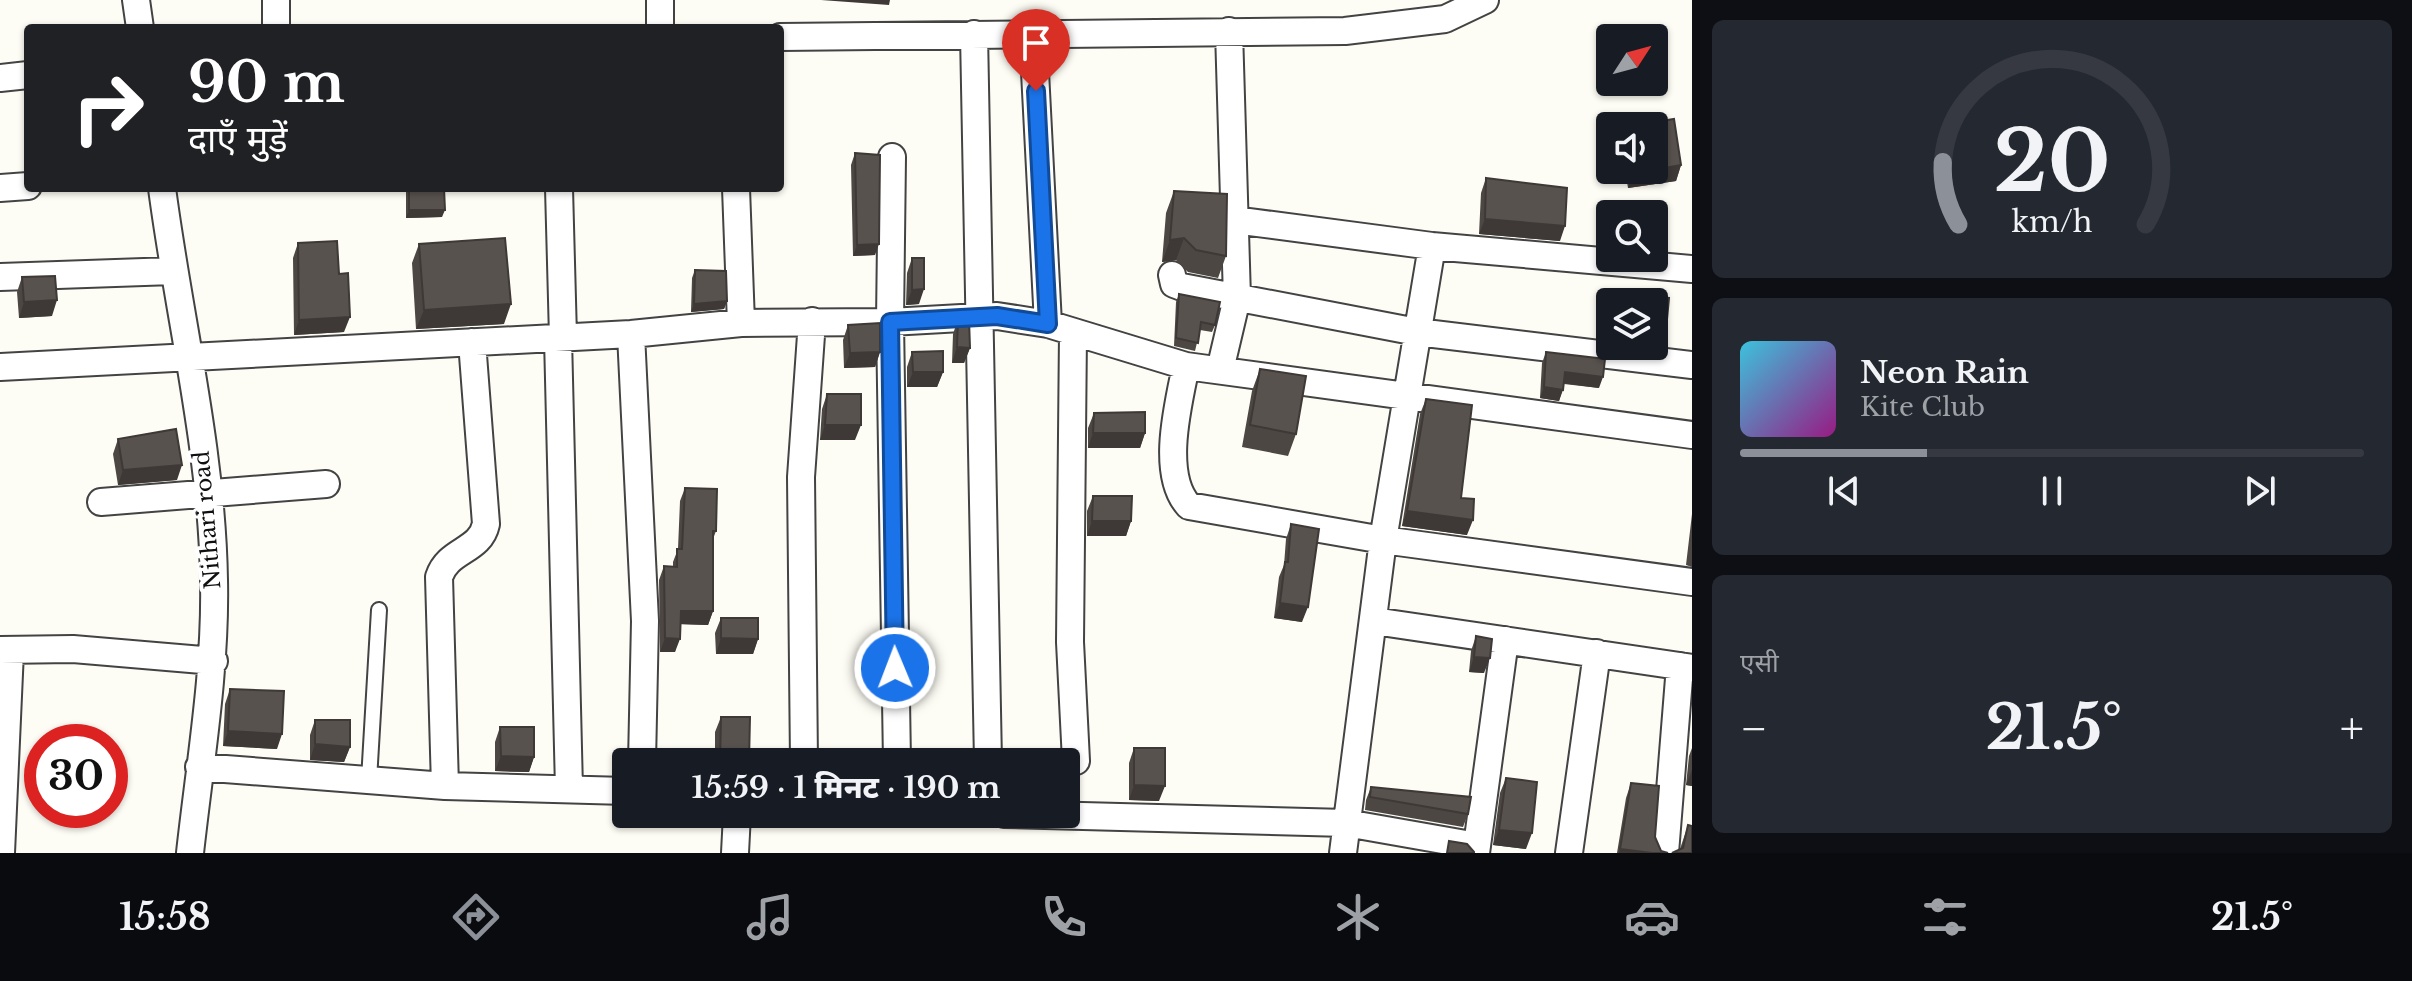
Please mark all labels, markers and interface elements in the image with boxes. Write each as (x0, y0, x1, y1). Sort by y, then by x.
pin (1002, 9, 1070, 91)
icon: arrive (1014, 21, 1058, 65)
north arrow (1596, 24, 1668, 96)
map controls (1596, 24, 1668, 360)
text: 90 m (188, 48, 345, 117)
icon: right (56, 56, 160, 160)
text: 20 (1994, 109, 2110, 212)
button: sound (1596, 112, 1668, 184)
text: दाएँ मुड़ें (188, 117, 287, 162)
button: search (1596, 200, 1668, 272)
text: km/h (2011, 204, 2093, 240)
button: layers (1596, 288, 1668, 360)
text: Neon Rain (1860, 354, 2029, 391)
text: Kite Club (1860, 391, 1985, 423)
street label: Nithari road (187, 450, 226, 590)
icon: previous (1822, 469, 1866, 513)
icon: pause (2030, 469, 2074, 513)
icon: next (2238, 469, 2282, 513)
position arrow (853, 626, 937, 710)
text: एसी (1740, 647, 1779, 679)
text: 21.5° (1986, 691, 2122, 765)
text: − (1740, 701, 1768, 756)
text: + (2340, 701, 2364, 756)
speed limit sign: 30 (24, 724, 128, 828)
text: 15:59 · 1 मिनट · 190 m (691, 769, 1001, 806)
icon: directions (448, 889, 504, 945)
icon: music (742, 889, 798, 945)
icon: phone (1036, 889, 1092, 945)
icon: climate (1330, 889, 1386, 945)
icon: car (1624, 889, 1680, 945)
icon: filters (1917, 889, 1973, 945)
text: 15:58 (119, 895, 211, 940)
text: 21.5° (2211, 895, 2293, 940)

